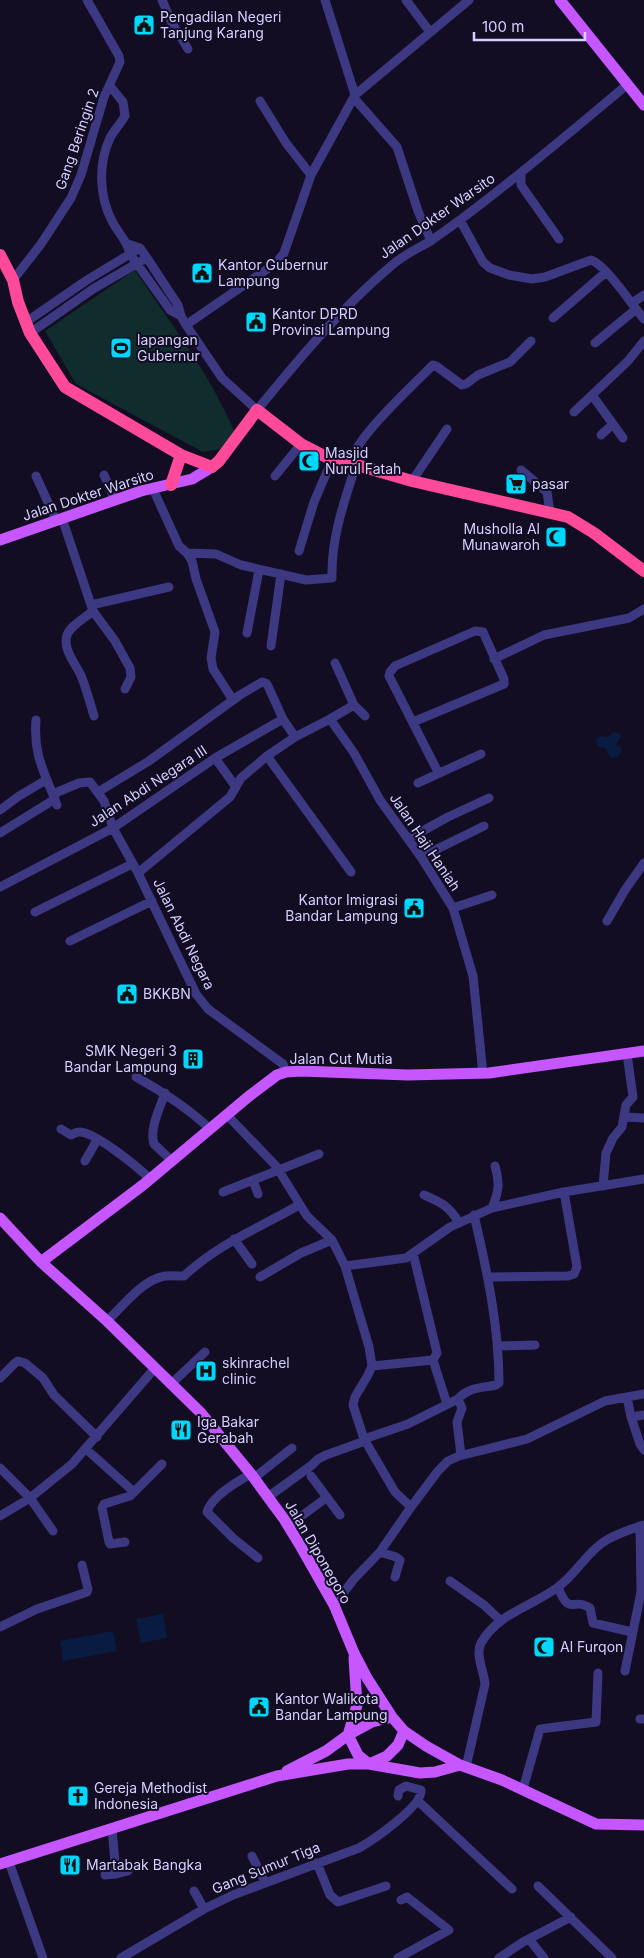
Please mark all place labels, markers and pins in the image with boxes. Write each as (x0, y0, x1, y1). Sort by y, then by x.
place label: Pengadilan Negeri Tanjung Karang (160, 8, 282, 41)
public building icon: Pengadilan Negeri Tanjung Karang (132, 13, 156, 37)
place label: Kantor Gubernur Lampung (218, 256, 328, 289)
public building icon: Kantor Gubernur Lampung (190, 261, 214, 285)
place label: Kantor DPRD Provinsi Lampung (272, 305, 390, 338)
public building icon: Kantor DPRD Provinsi Lampung (244, 310, 268, 334)
place label: lapangan Gubernur (137, 331, 200, 364)
sports icon: lapangan Gubernur (109, 336, 133, 360)
place label: Masjid Nurul Fatah (325, 444, 401, 477)
mosque icon: Masjid Nurul Fatah (297, 449, 321, 473)
supermarket icon: pasar (504, 472, 528, 496)
place label: pasar (532, 475, 569, 492)
place label: Musholla Al Munawaroh (462, 520, 540, 553)
mosque icon: Musholla Al Munawaroh (544, 525, 568, 549)
place label: Kantor Imigrasi Bandar Lampung (285, 891, 398, 924)
public building icon: Kantor Imigrasi Bandar Lampung (402, 896, 426, 920)
public building icon: BKKBN (115, 982, 139, 1006)
place label: BKKBN (143, 985, 191, 1002)
place label: SMK Negeri 3 Bandar Lampung (64, 1042, 177, 1075)
building icon: SMK Negeri 3 Bandar Lampung (181, 1047, 205, 1071)
place label: skinrachel clinic (222, 1354, 290, 1387)
hospital icon: skinrachel clinic (194, 1359, 218, 1383)
place label: Iga Bakar Gerabah (197, 1413, 259, 1446)
restaurant icon: Iga Bakar Gerabah (169, 1418, 193, 1442)
mosque icon: Al Furqon (532, 1635, 556, 1659)
place label: Al Furqon (560, 1638, 623, 1655)
place label: Kantor Walikota Bandar Lampung (275, 1690, 388, 1723)
public building icon: Kantor Walikota Bandar Lampung (247, 1695, 271, 1719)
place label: Gereja Methodist Indonesia (94, 1779, 207, 1812)
church icon: Gereja Methodist Indonesia (66, 1784, 90, 1808)
restaurant icon: Martabak Bangka (58, 1853, 82, 1877)
place label: Martabak Bangka (86, 1856, 202, 1873)

